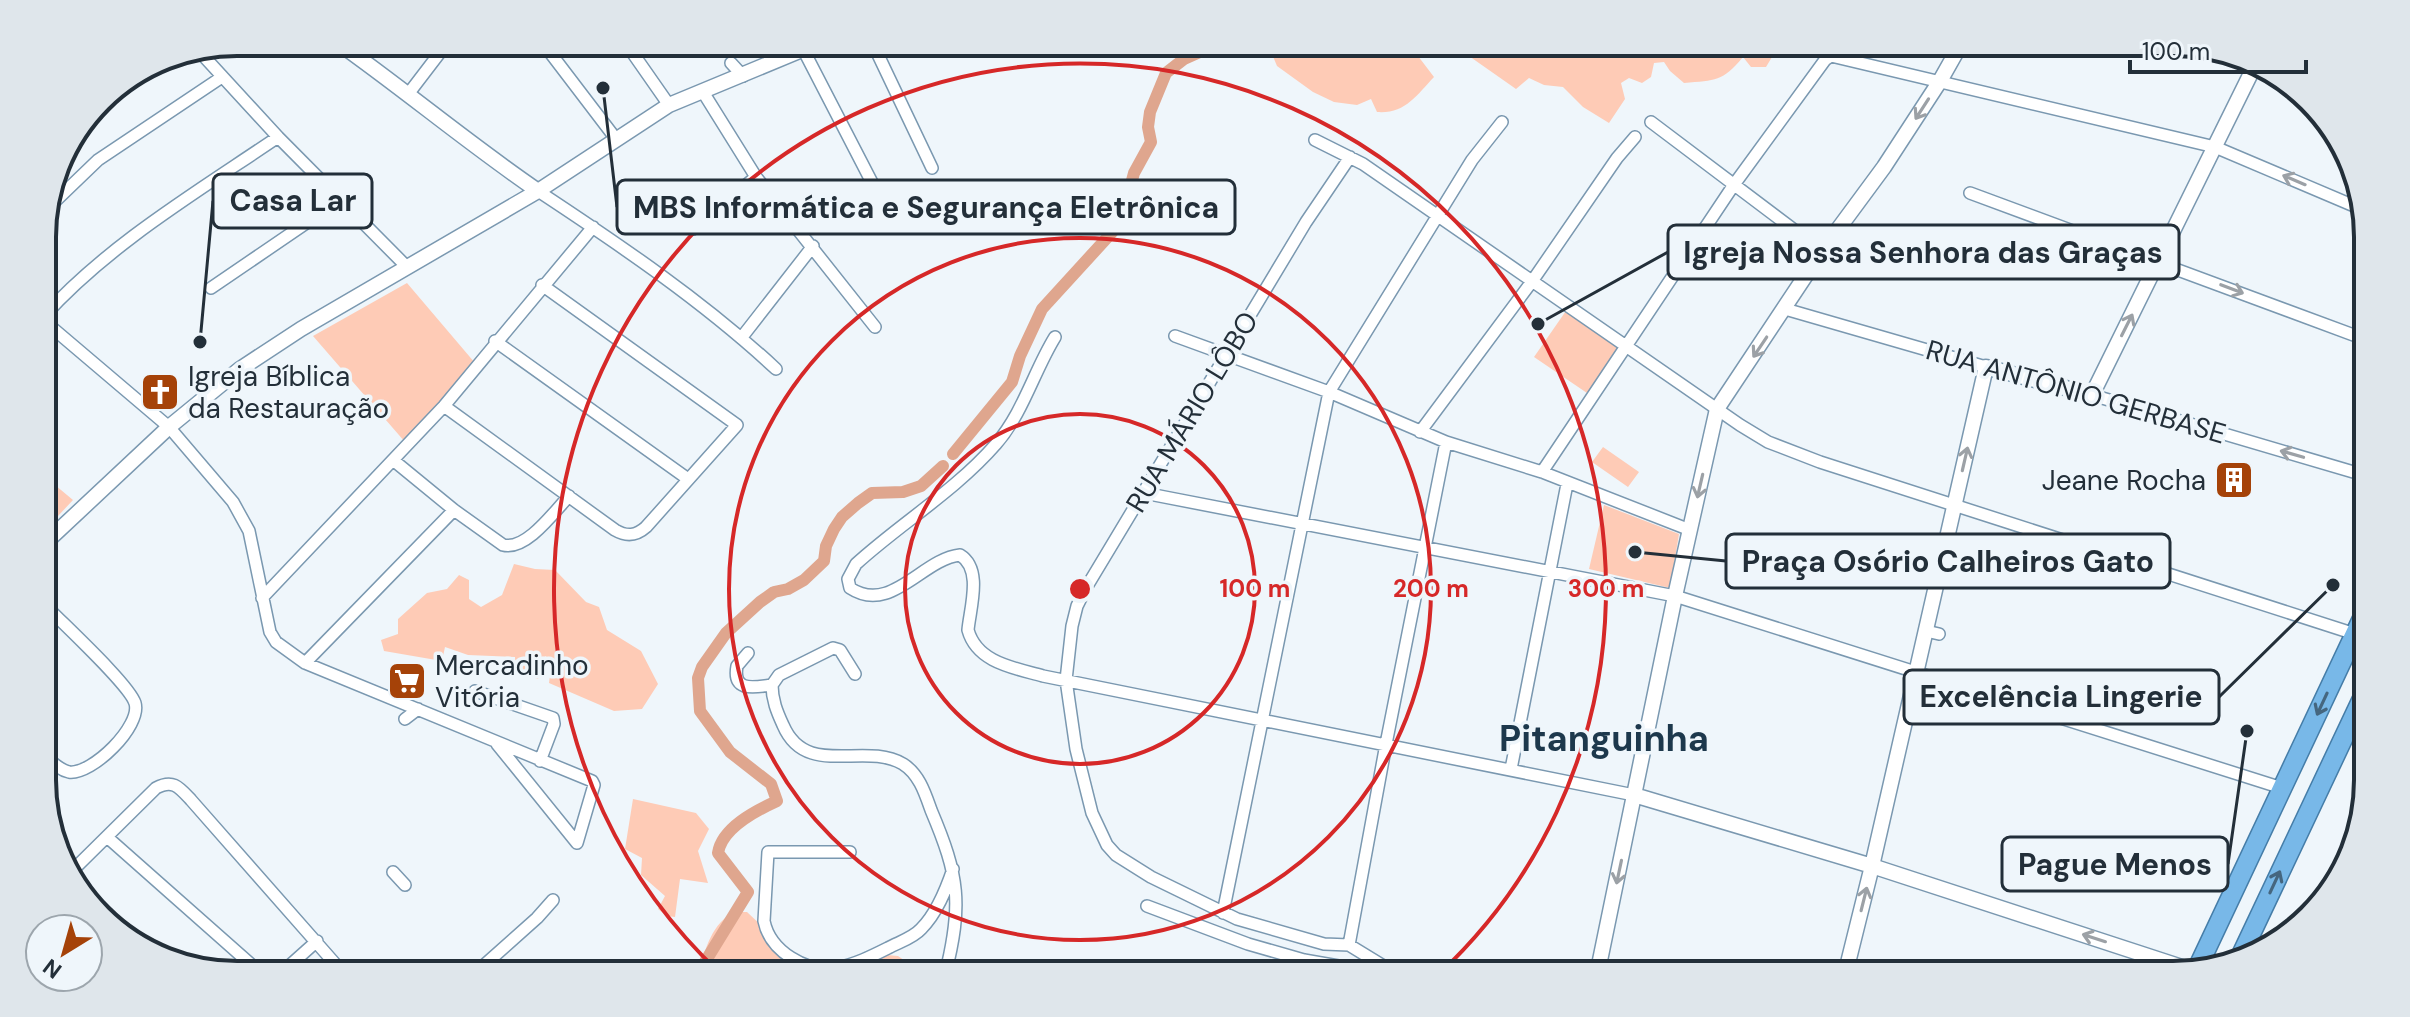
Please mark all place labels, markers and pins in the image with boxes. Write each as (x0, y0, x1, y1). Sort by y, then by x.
callout: Casa Lar (213, 174, 372, 228)
callout: MBS Informática e Segurança Eletrônica (617, 180, 1235, 234)
callout: Igreja Nossa Senhora das Graças (1668, 225, 2179, 279)
place label: Igreja Bíblica da Restauração (188, 358, 389, 427)
church icon: Igreja Bíblica da Restauração (139, 371, 181, 413)
building icon: Jeane Rocha (2213, 459, 2255, 501)
place label: Jeane Rocha (2042, 462, 2206, 499)
callout: Praça Osório Calheiros Gato (1726, 534, 2170, 588)
centre of rings (1066, 575, 1094, 603)
place label: Mercadinho Vitória (435, 647, 589, 716)
supermarket icon: Mercadinho Vitória (386, 660, 428, 702)
callout: Excelência Lingerie (1904, 670, 2219, 724)
callout: Pague Menos (2002, 837, 2228, 891)

